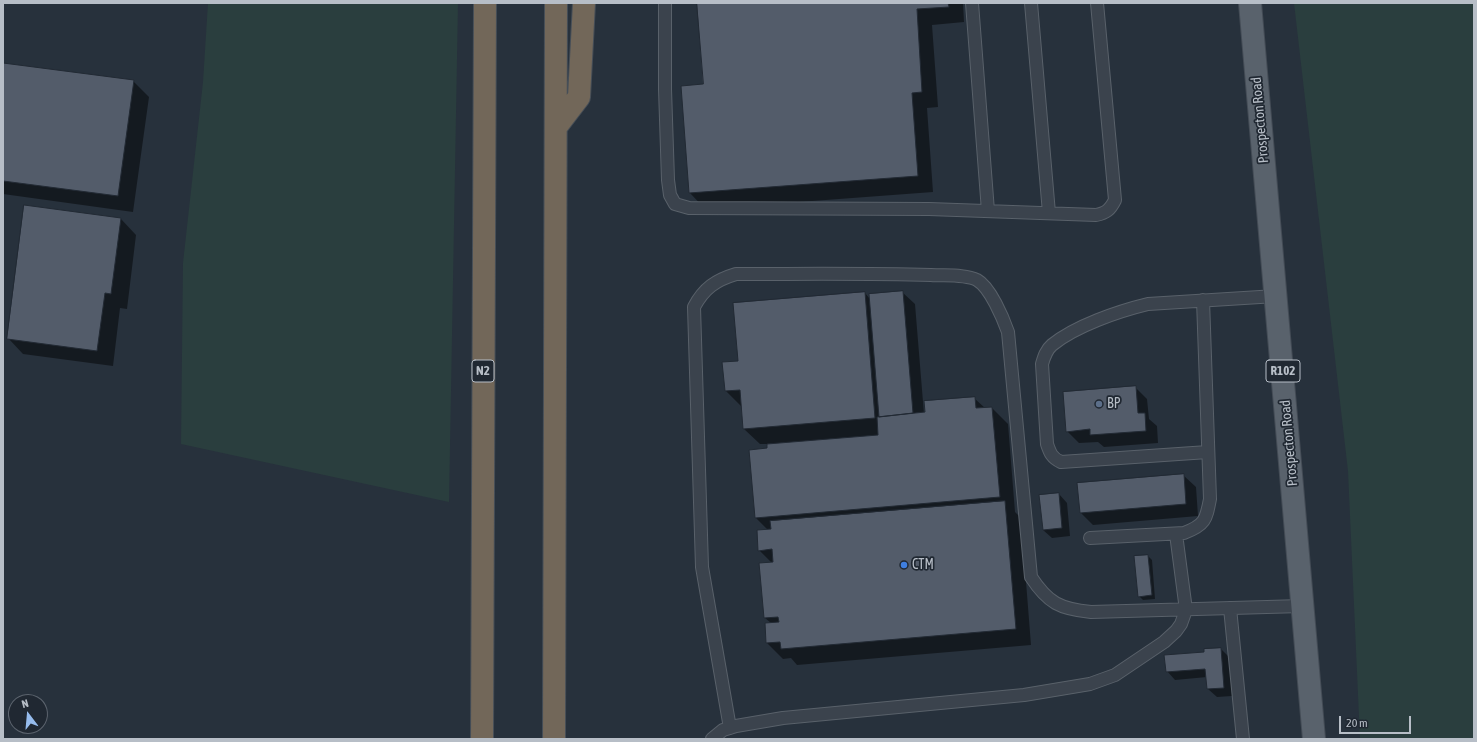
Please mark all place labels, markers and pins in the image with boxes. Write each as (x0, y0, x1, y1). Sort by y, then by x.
place label: BP (1107, 396, 1120, 412)
marker: BP (1094, 399, 1104, 409)
place label: CTM (912, 557, 934, 573)
marker: CTM (899, 560, 909, 570)

